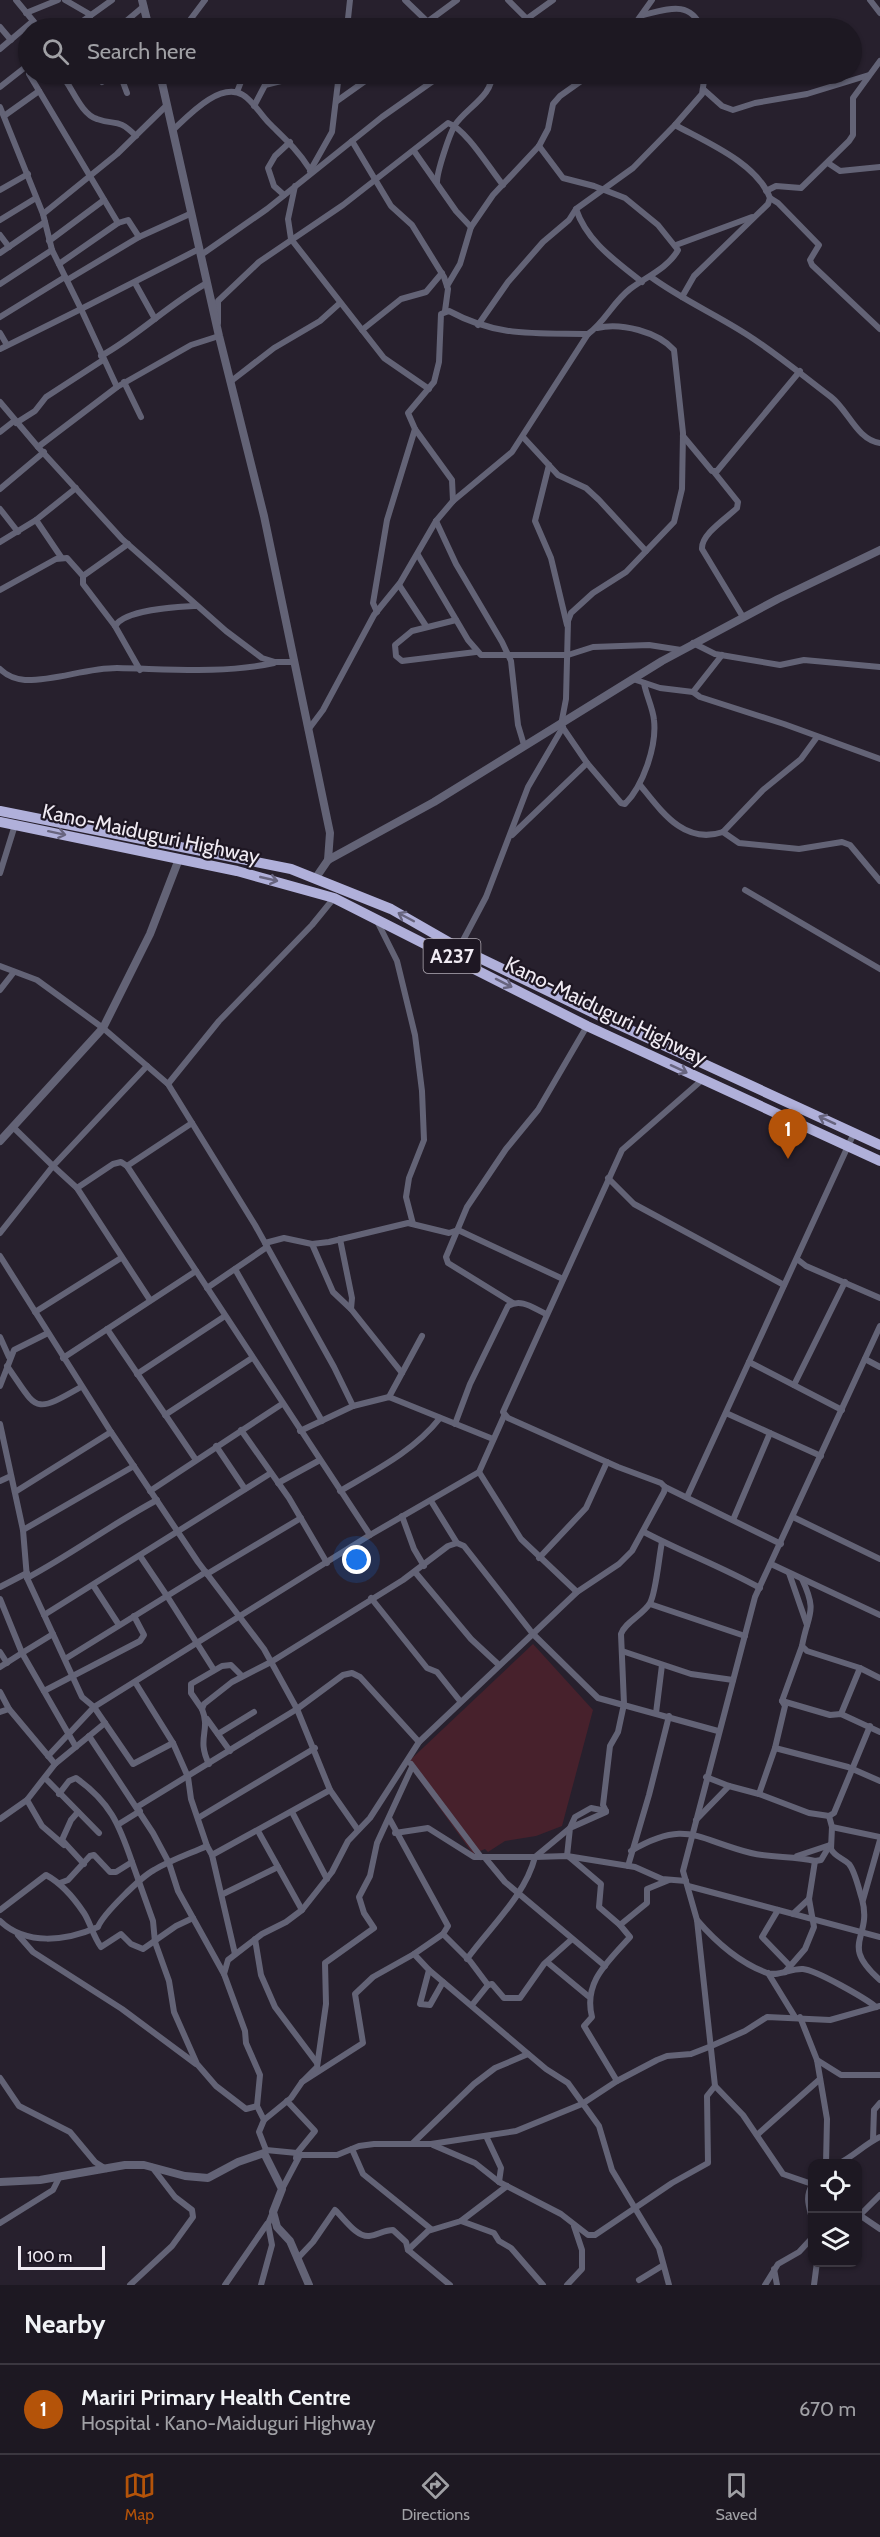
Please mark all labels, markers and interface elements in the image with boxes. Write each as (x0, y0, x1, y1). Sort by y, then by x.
search box (18, 18, 862, 84)
icon: search (39, 35, 72, 68)
text: Search here (87, 38, 196, 65)
street label: Kano-Maiduguri Highway (40, 798, 263, 869)
one-way arrow (48, 828, 67, 840)
one-way arrow (259, 873, 278, 885)
one-way arrow (398, 911, 415, 923)
road number: A237 (424, 939, 480, 973)
street label: Kano-Maiduguri Highway (501, 951, 712, 1071)
one-way arrow (494, 978, 512, 989)
one-way arrow (669, 1063, 687, 1075)
pin: 1 (768, 1110, 808, 1159)
one-way arrow (819, 1114, 837, 1125)
your location (342, 1545, 371, 1574)
map controls (808, 2159, 862, 2267)
button: locate (808, 2159, 862, 2213)
button: layers (808, 2213, 862, 2267)
scale bar (18, 2243, 105, 2270)
text: 100 m (27, 2247, 72, 2266)
text: Nearby (24, 2308, 105, 2340)
text: Mariri Primary Health Centre (81, 2384, 351, 2411)
text: 1 (40, 2397, 47, 2421)
text: 670 m (799, 2397, 856, 2421)
text: Hospital · Kano-Maiduguri Highway (81, 2411, 375, 2435)
tab: Map (123, 2469, 156, 2524)
tab: Directions (402, 2469, 470, 2524)
tab: Saved (716, 2469, 757, 2524)

